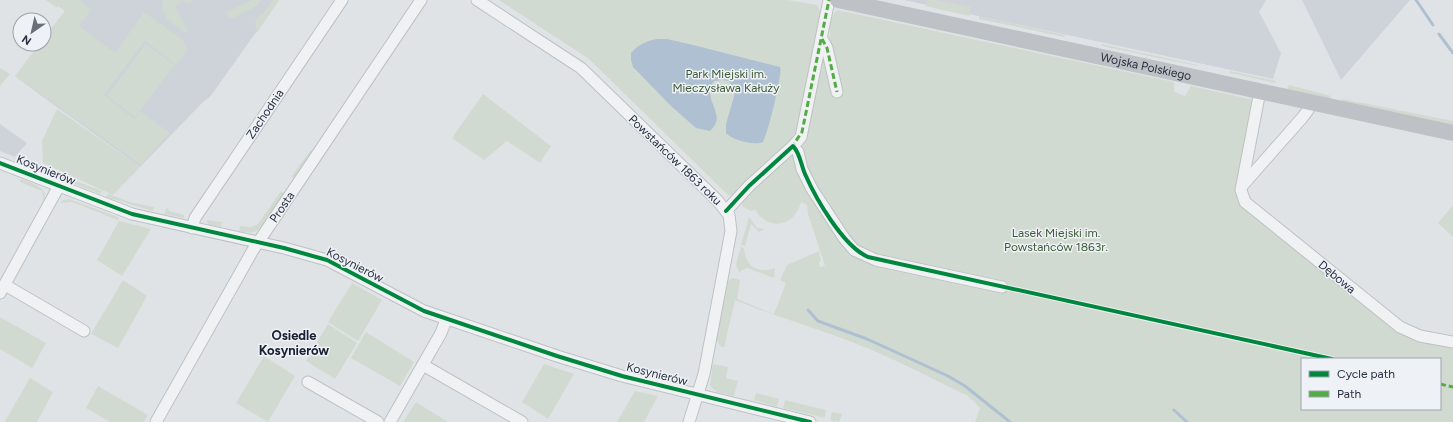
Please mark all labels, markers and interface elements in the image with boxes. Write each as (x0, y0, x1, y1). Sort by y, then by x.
north arrow (12, 12, 52, 52)
text: N (20, 32, 34, 48)
street label: Wojska Polskiego (1099, 50, 1193, 83)
park label: Park Miejski im. Mieczysława Kałuży (672, 67, 780, 95)
street label: Zachodnia (243, 87, 287, 141)
street label: Powstańców 1863 roku (626, 112, 724, 208)
street label: Kosynierów (14, 152, 78, 188)
street label: Prosta (267, 189, 297, 225)
park label: Lasek Miejski im. Powstańców 1863r. (1004, 226, 1108, 254)
street label: Kosynierów (324, 245, 386, 286)
street label: Dębowa (1316, 257, 1358, 297)
district label: Osiedle Kosynierów (259, 328, 329, 358)
legend (1301, 358, 1441, 410)
street label: Kosynierów (625, 360, 690, 388)
text: Cycle path (1337, 367, 1395, 381)
text: Path (1337, 387, 1361, 401)

